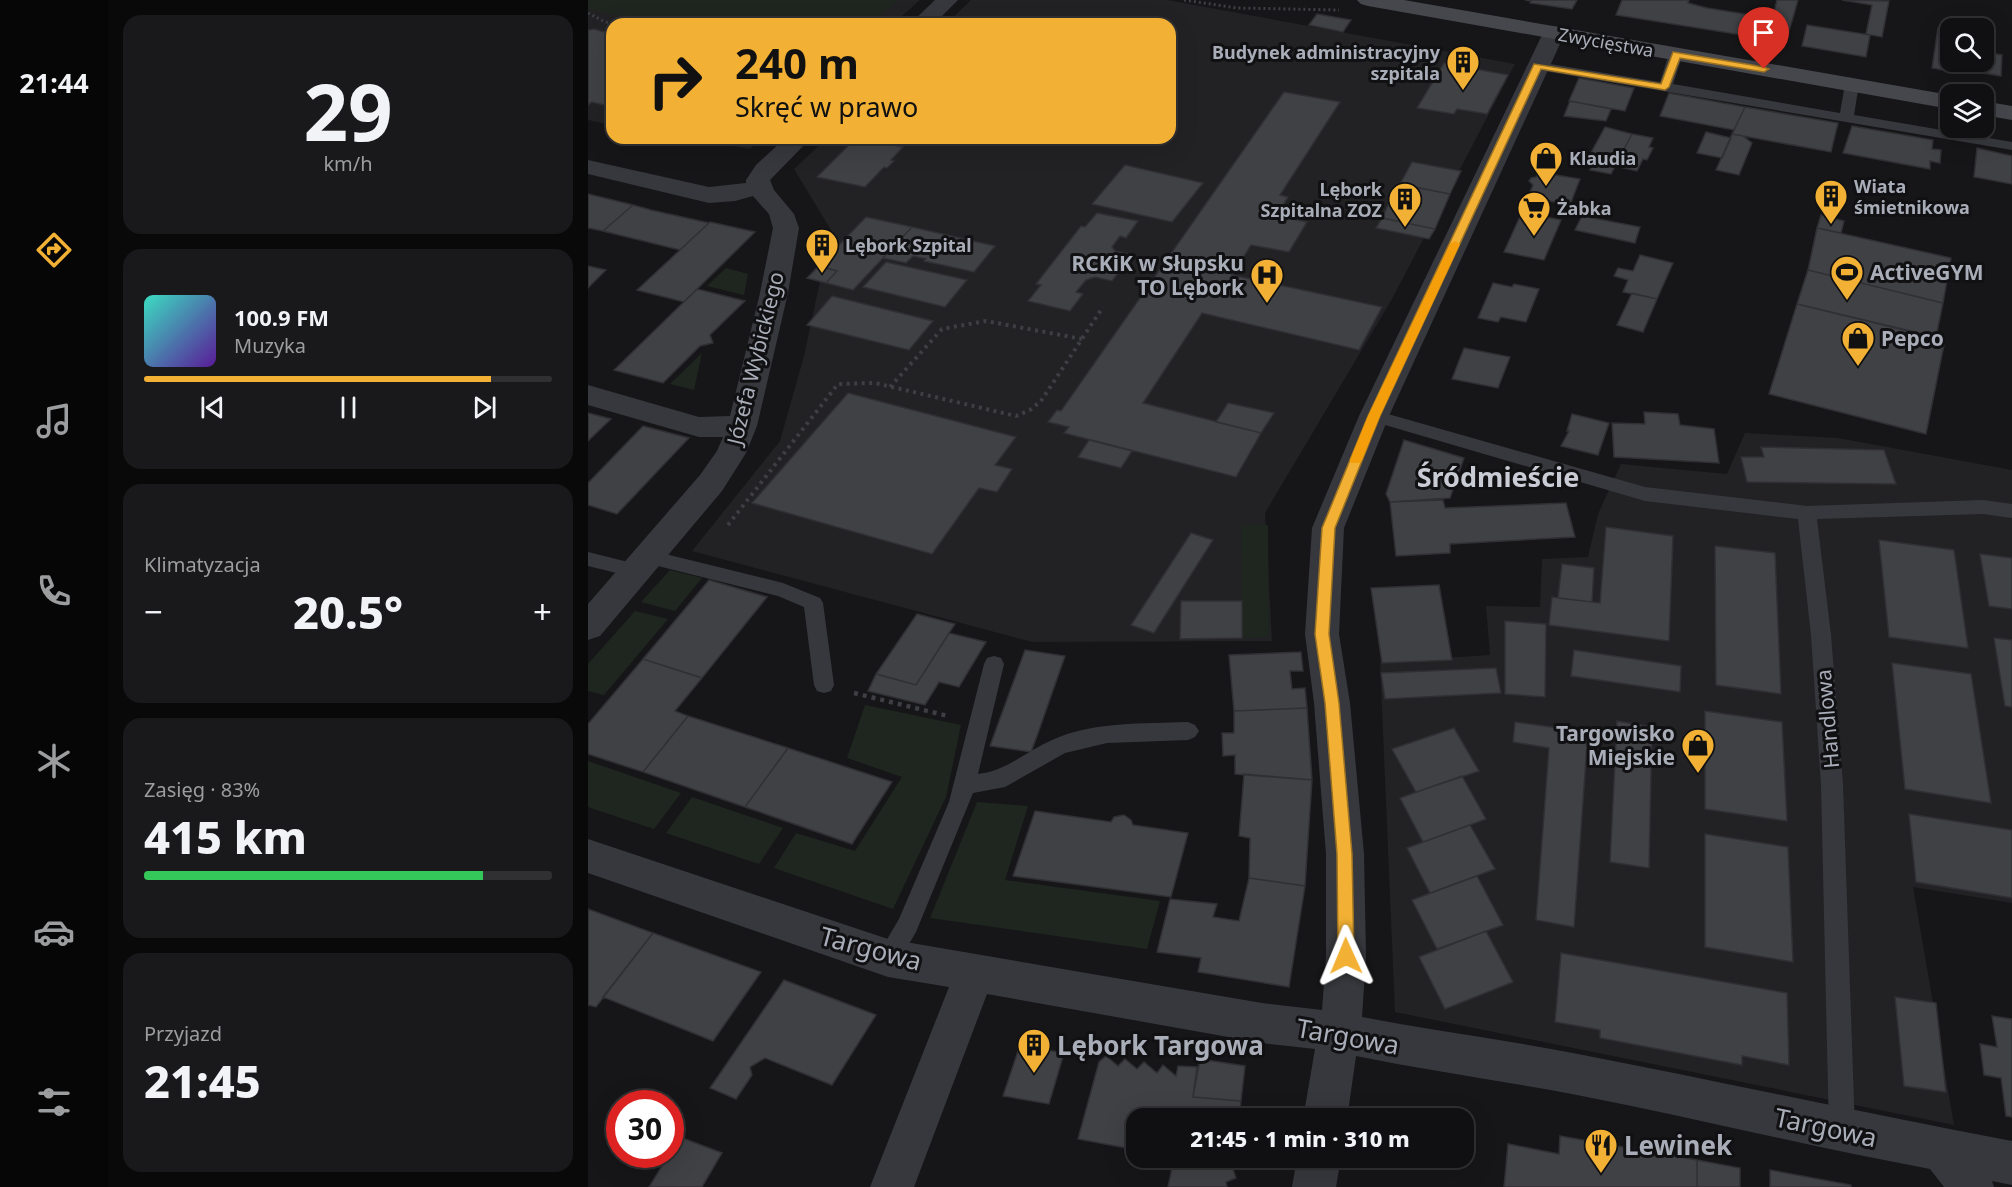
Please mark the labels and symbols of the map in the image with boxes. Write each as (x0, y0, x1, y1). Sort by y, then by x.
pin (1738, 7, 1789, 69)
street label: Zwycięstwa (1556, 22, 1656, 62)
place label: Budynek administracyjny szpitala (1212, 40, 1441, 85)
building icon: Budynek administracyjny szpitala (1445, 44, 1481, 91)
shop icon: Klaudia (1528, 140, 1564, 187)
place label: Klaudia (1569, 146, 1636, 170)
place label: Wiata śmietnikowa (1854, 174, 1970, 219)
place label: Lębork Szpitalna ZOZ (1261, 177, 1383, 222)
building icon: Wiata śmietnikowa (1813, 178, 1849, 225)
building icon: Lębork Szpitalna ZOZ (1387, 181, 1423, 228)
supermarket icon: Żabka (1516, 190, 1552, 237)
place label: Żabka (1557, 196, 1612, 220)
building icon: Lębork Szpital (804, 227, 840, 274)
place label: Lębork Szpital (845, 233, 972, 257)
place label: RCKiK w Słupsku TO Lębork (1072, 249, 1245, 301)
sports icon: ActiveGYM (1829, 254, 1865, 301)
hospital icon: RCKiK w Słupsku TO Lębork (1249, 257, 1285, 304)
place label: ActiveGYM (1870, 258, 1983, 286)
street label: Józefa Wybickiego (720, 269, 790, 449)
shop icon: Pepco (1840, 320, 1876, 367)
place label: Pepco (1881, 324, 1944, 352)
district label: Śródmieście (1417, 458, 1579, 495)
street label: Handlowa (1809, 668, 1845, 770)
place label: Targowisko Miejskie (1556, 719, 1675, 771)
shop icon: Targowisko Miejskie (1680, 727, 1716, 774)
street label: Targowa (816, 917, 926, 979)
position arrow (1314, 924, 1378, 988)
street label: Targowa (1294, 1009, 1402, 1063)
building icon: Lębork Targowa (1016, 1027, 1052, 1074)
place label: Lębork Targowa (1057, 1027, 1264, 1063)
speed limit sign: 30 (606, 1090, 684, 1168)
street label: Targowa (1772, 1099, 1880, 1155)
restaurant icon: Lewinek (1583, 1127, 1619, 1174)
place label: Lewinek (1624, 1127, 1733, 1163)

